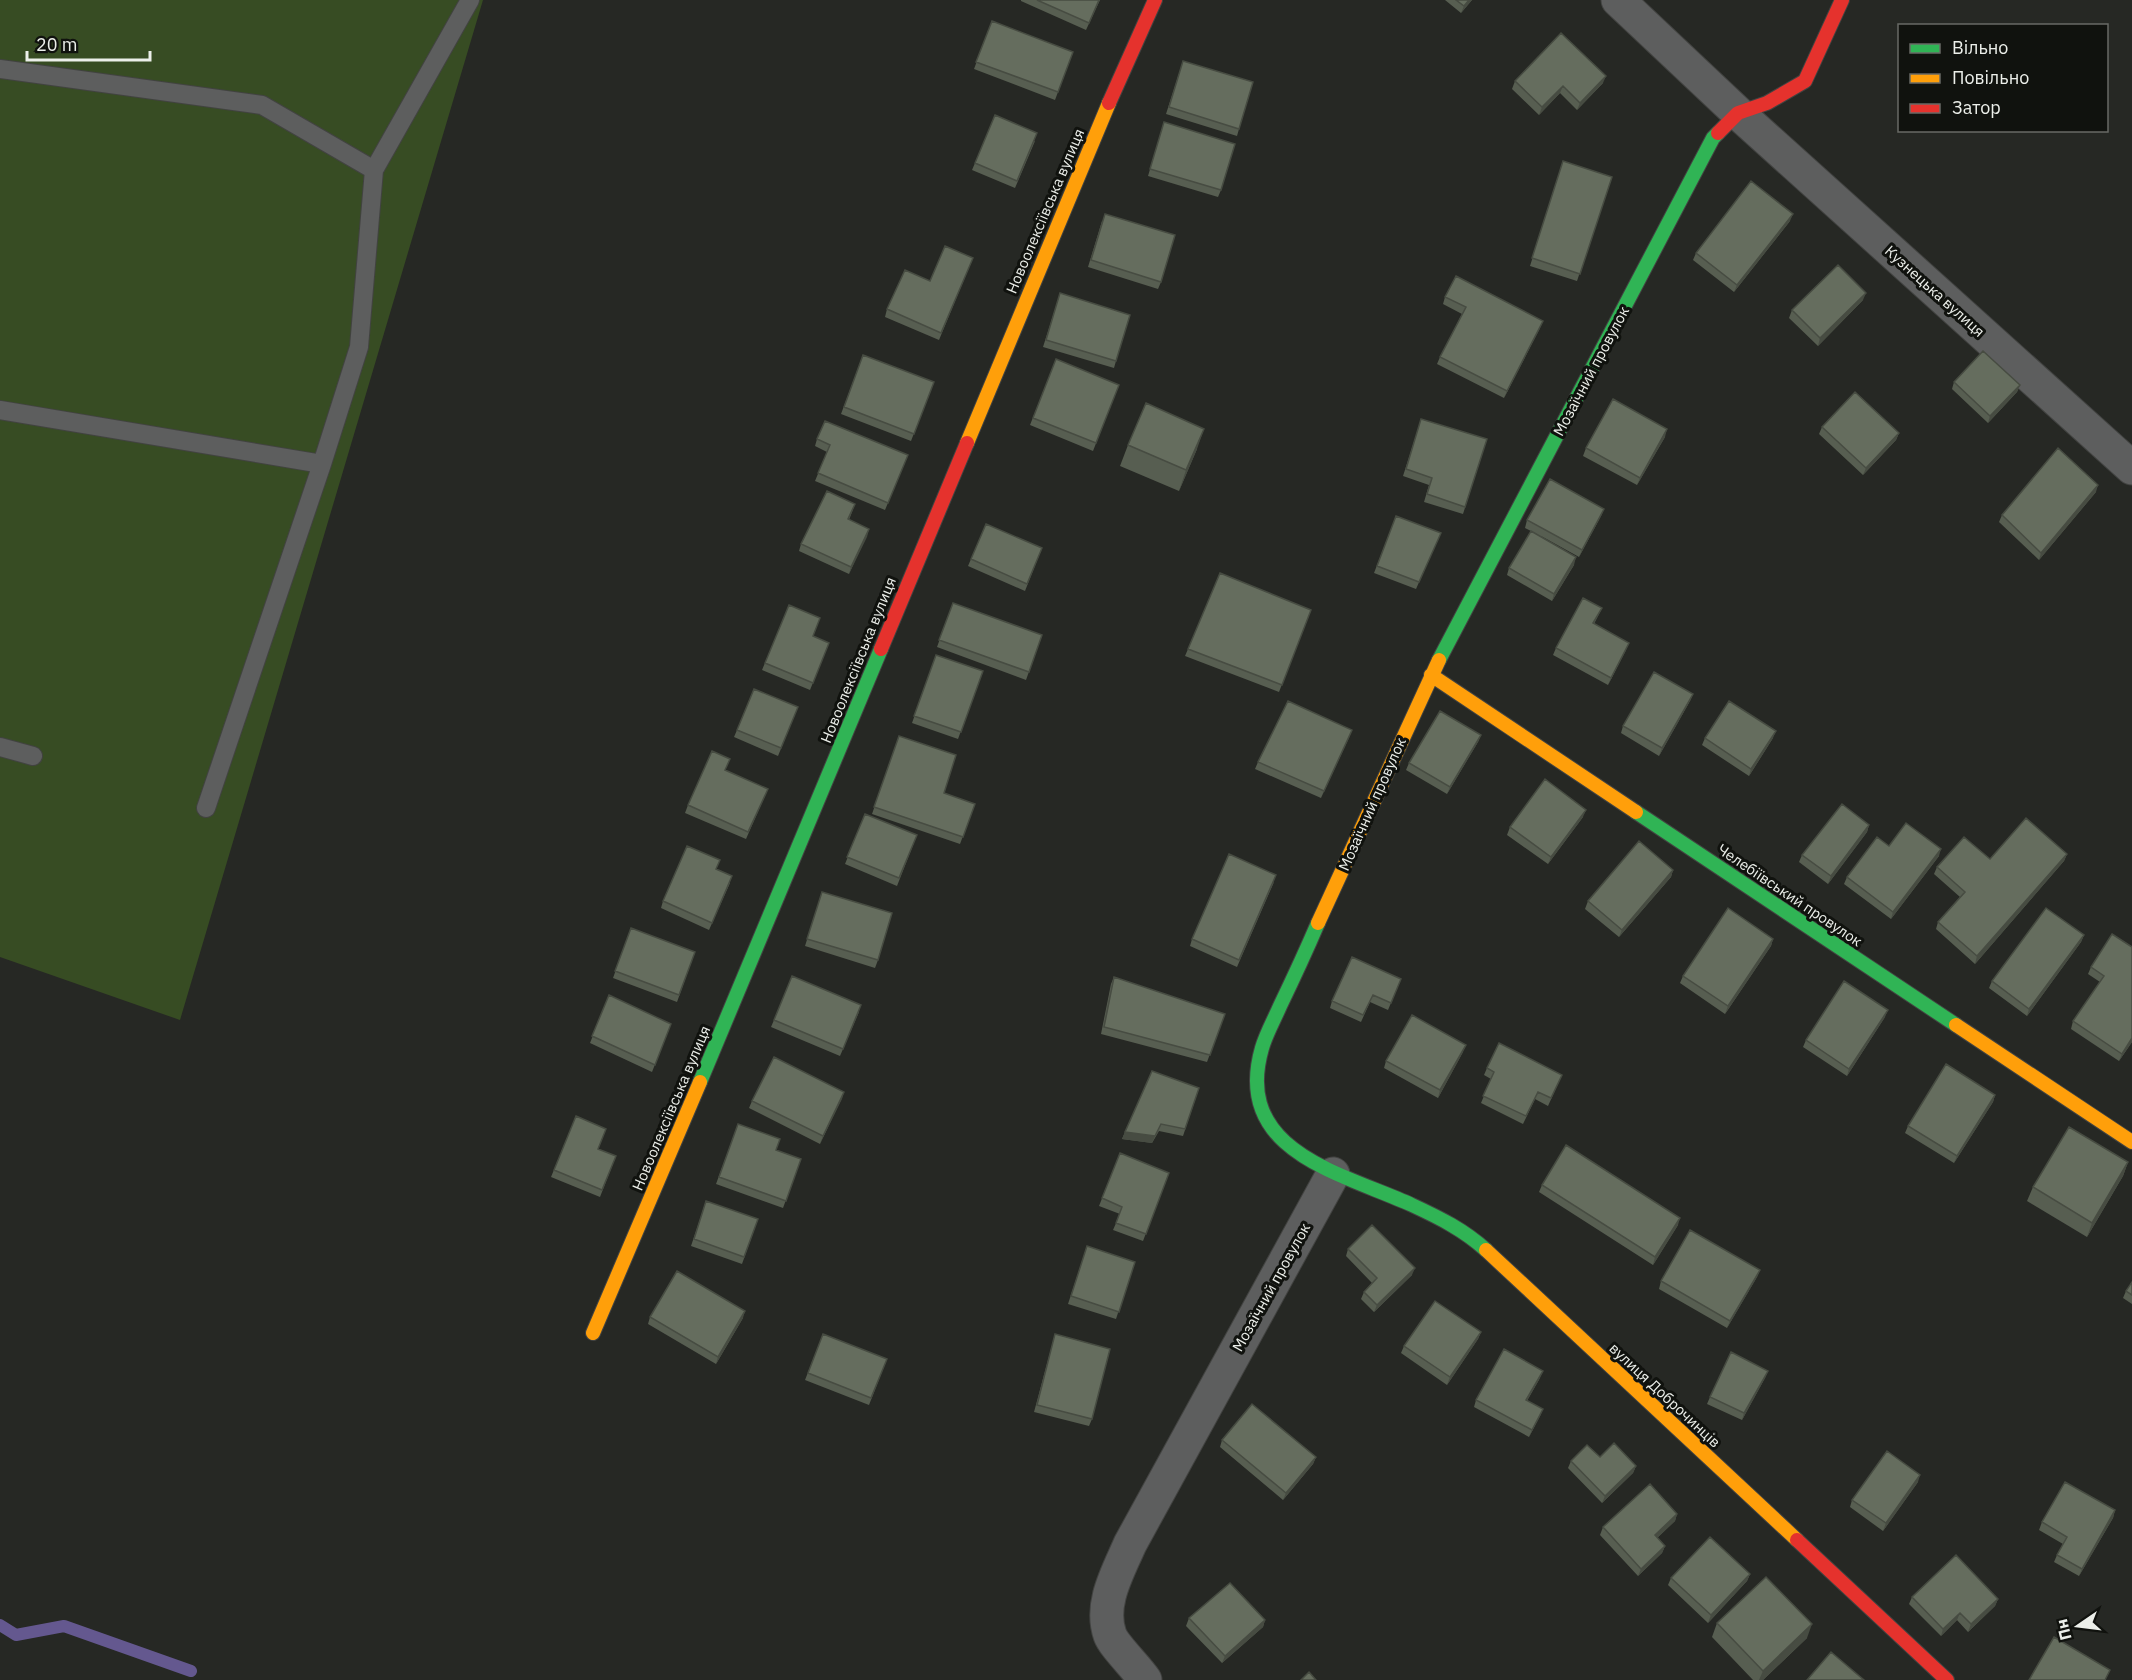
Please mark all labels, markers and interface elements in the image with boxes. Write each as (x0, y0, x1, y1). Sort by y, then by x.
scale bar (27, 24, 150, 62)
legend (1898, 24, 2108, 132)
text: 20 m (36, 33, 78, 56)
text: Вільно (1952, 36, 2008, 59)
text: Повільно (1952, 66, 2029, 89)
text: Затор (1952, 96, 2001, 119)
street label: Новоолексіївська вулиця (1002, 126, 1088, 296)
street label: Кузнецька вулиця (1881, 241, 1989, 341)
street label: Мозаїчний провулок (1549, 303, 1633, 439)
street label: Новоолексіївська вулиця (816, 574, 900, 746)
street label: Мозаїчний провулок (1334, 734, 1410, 874)
street label: Челебіївський провулок (1714, 839, 1866, 951)
street label: Новоолексіївська вулиця (628, 1023, 714, 1193)
street label: Мозаїчний провулок (1228, 1219, 1314, 1355)
street label: вулиця Доброчинців (1605, 1339, 1725, 1451)
north arrow (2048, 1596, 2108, 1656)
text: Пн (2051, 1617, 2076, 1642)

